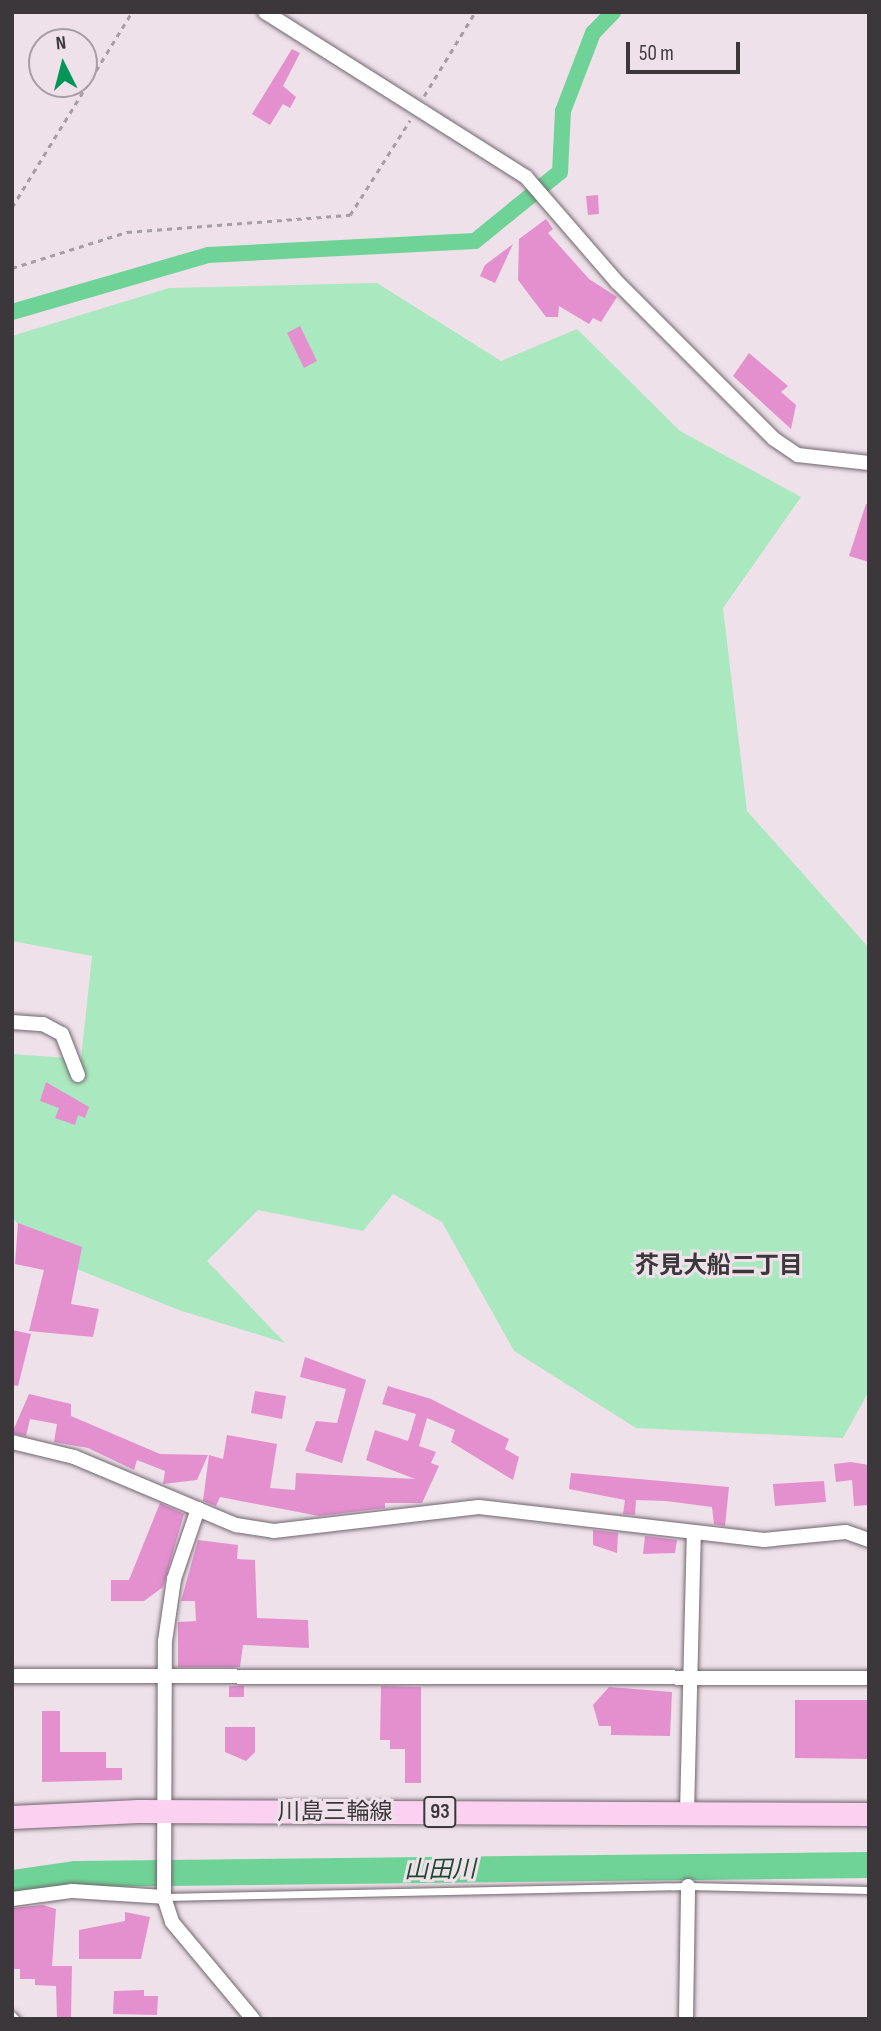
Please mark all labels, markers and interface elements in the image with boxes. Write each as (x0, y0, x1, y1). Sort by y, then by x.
north arrow (28, 28, 98, 98)
scale bar (629, 28, 743, 72)
text: N (55, 32, 67, 56)
text: 50 m (639, 41, 674, 66)
district label: 芥見大船二丁目 (635, 1252, 803, 1280)
road number: 93 (422, 1794, 458, 1829)
street label: 川島三輪線 (278, 1798, 392, 1826)
water label: 山田川 (404, 1855, 476, 1885)

